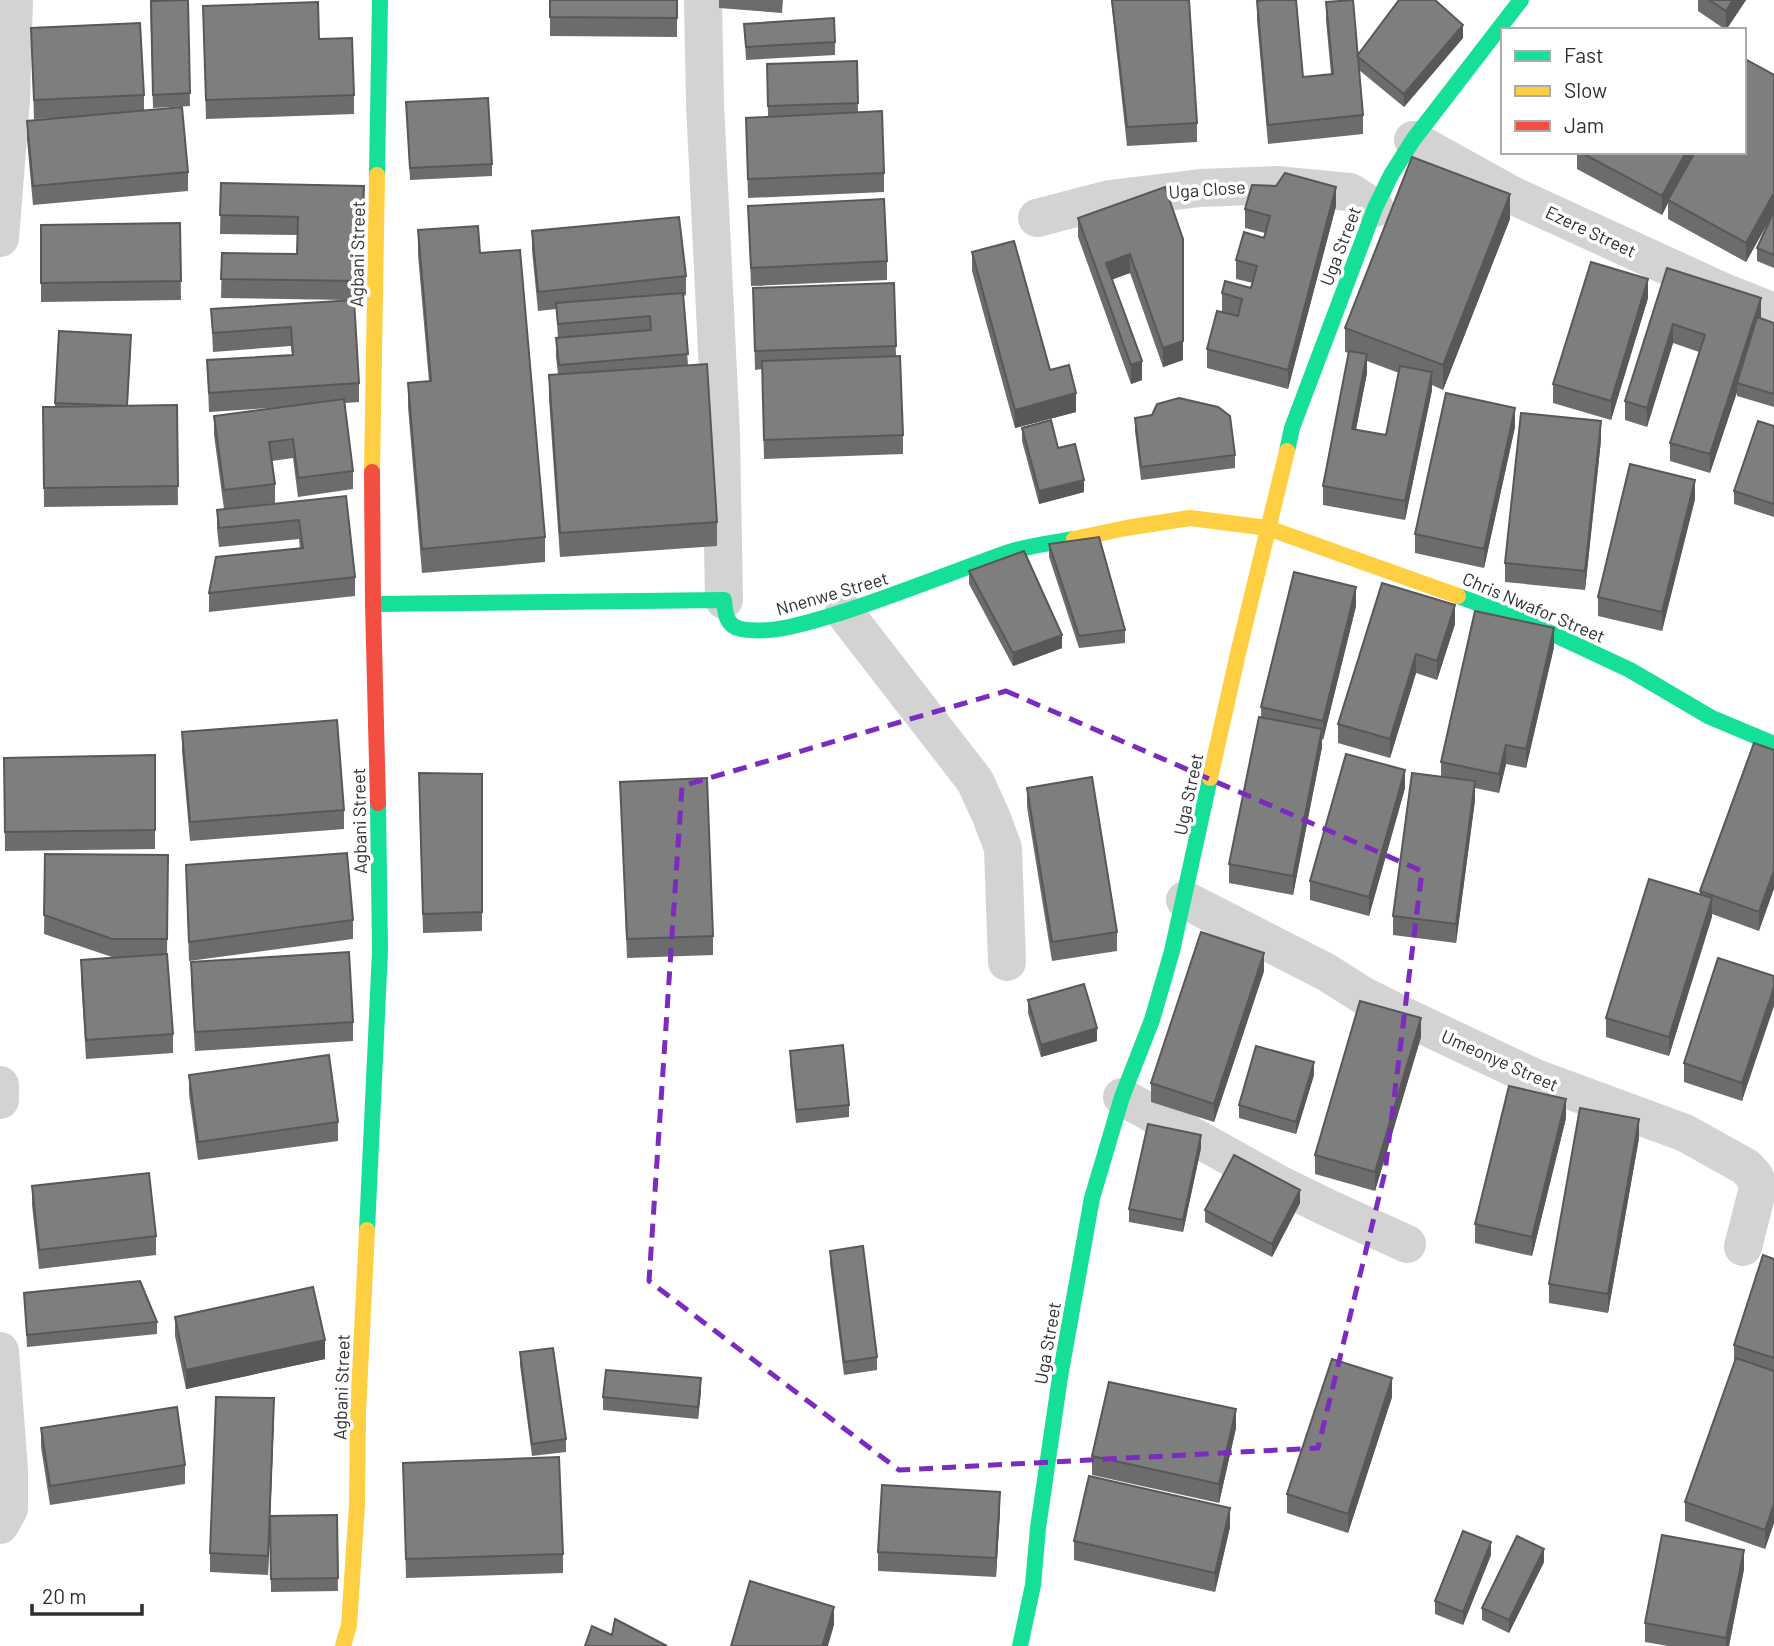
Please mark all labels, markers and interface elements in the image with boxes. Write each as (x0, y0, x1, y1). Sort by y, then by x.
legend (1501, 28, 1746, 154)
text: Fast (1564, 42, 1604, 67)
text: Slow (1564, 77, 1607, 102)
text: Jam (1564, 112, 1604, 137)
street label: Uga Close (1168, 175, 1246, 203)
street label: Ezere Street (1542, 200, 1640, 262)
street label: Agbani Street (345, 201, 369, 307)
street label: Uga Street (1315, 203, 1365, 289)
street label: Nnenwe Street (773, 566, 891, 620)
street label: Chris Nwafor Street (1459, 567, 1609, 647)
street label: Uga Street (1169, 751, 1207, 837)
street label: Agbani Street (347, 768, 371, 874)
street label: Umeonye Street (1438, 1024, 1562, 1096)
street label: Uga Street (1029, 1300, 1065, 1386)
street label: Agbani Street (328, 1334, 354, 1440)
scale bar (32, 1572, 142, 1616)
text: 20 m (42, 1583, 87, 1608)

